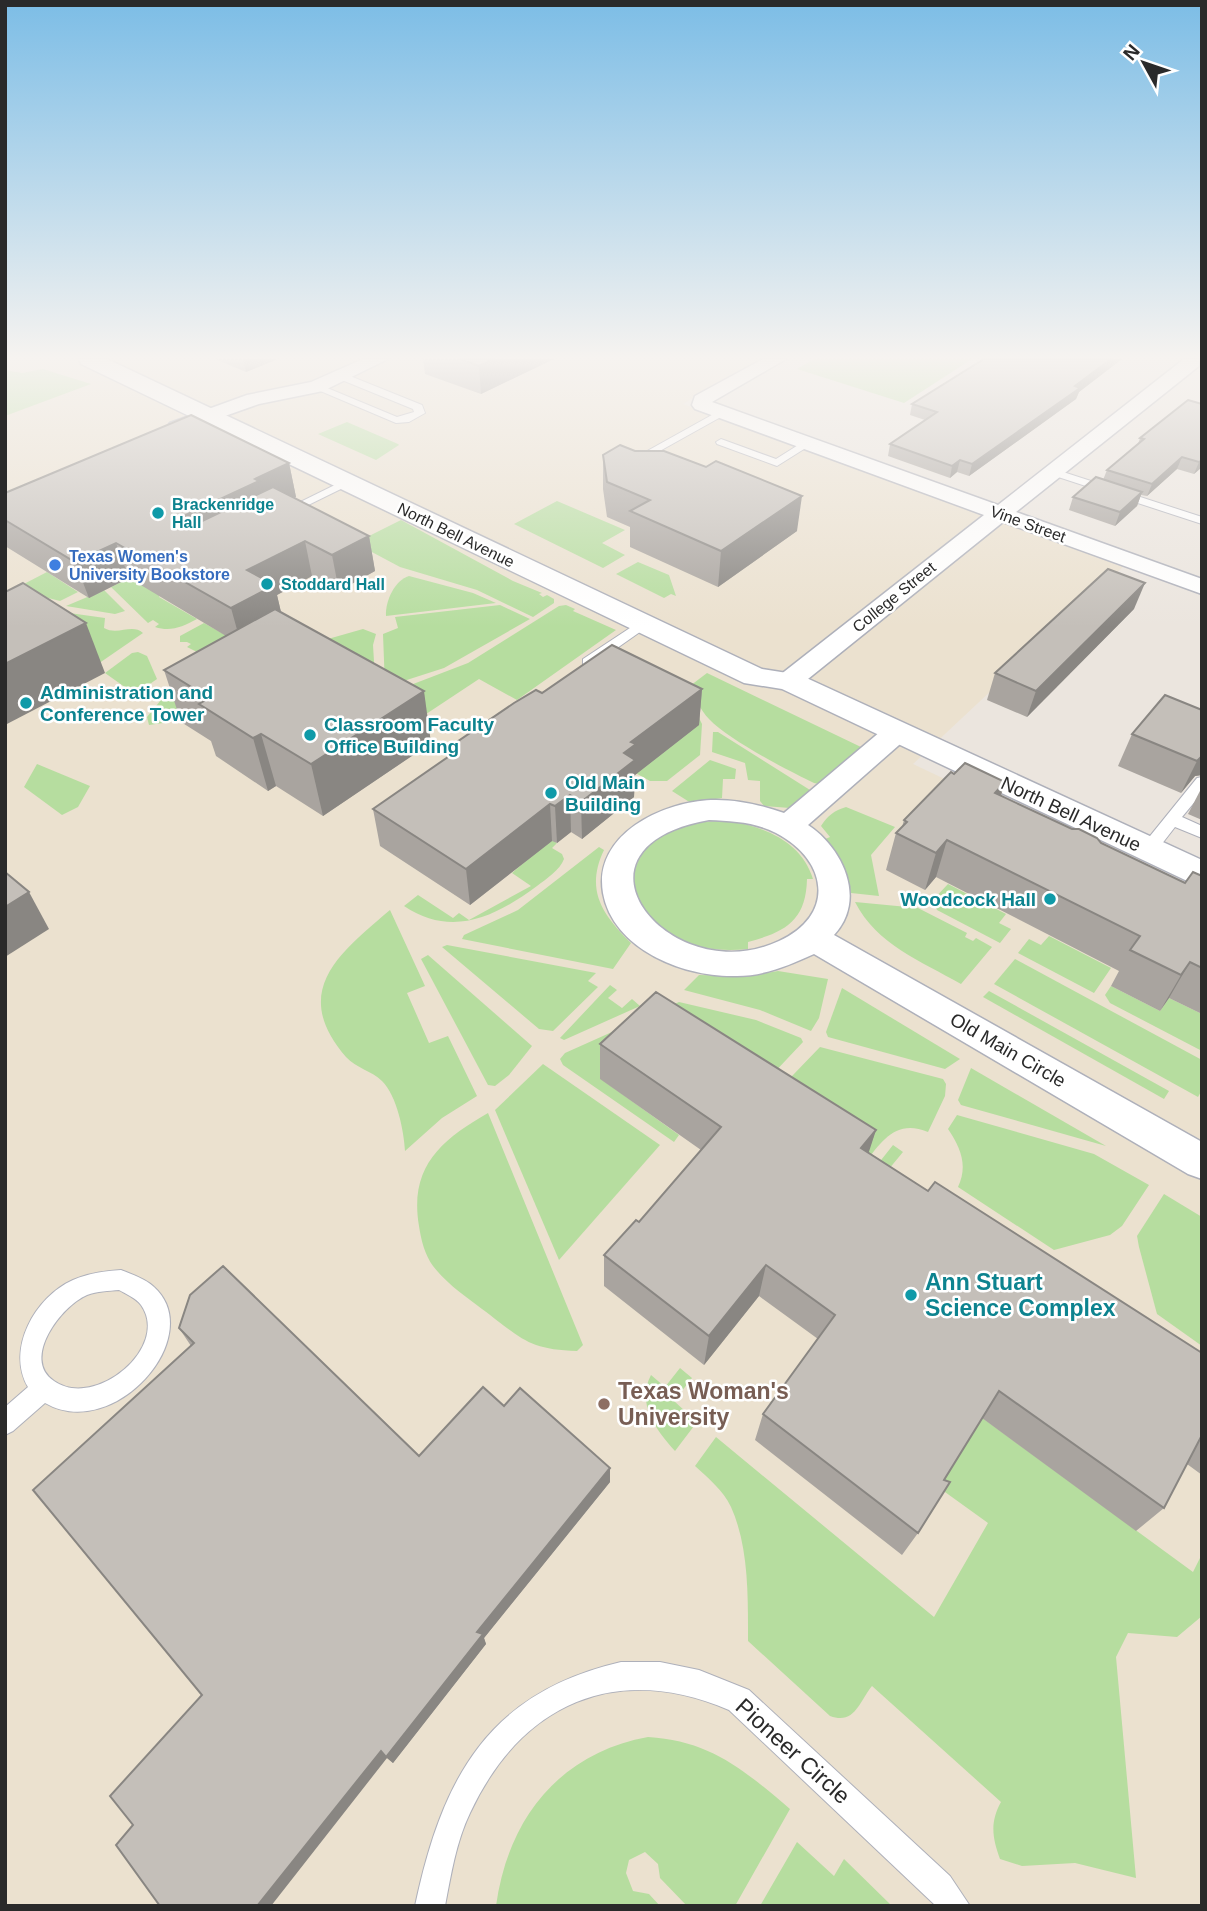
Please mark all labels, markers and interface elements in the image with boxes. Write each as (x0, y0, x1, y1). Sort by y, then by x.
north arrow (1109, 28, 1179, 98)
text: N (1119, 40, 1144, 64)
place label: Brackenridge Hall (172, 496, 274, 531)
street label: North Bell Avenue (395, 499, 517, 571)
street label: Vine Street (988, 503, 1068, 546)
marker: Brackenridge Hall (150, 505, 166, 521)
place label: Texas Women's University Bookstore (69, 548, 230, 583)
marker: Texas Women's University Bookstore (47, 557, 63, 573)
street label: College Street (849, 558, 939, 636)
marker: Stoddard Hall (259, 576, 275, 592)
place label: Stoddard Hall (281, 576, 385, 593)
place label: Administration and Conference Tower (40, 682, 213, 725)
marker: Administration and Conference Tower (18, 695, 34, 711)
place label: Classroom Faculty Office Building (324, 714, 494, 757)
marker: Classroom Faculty Office Building (302, 727, 318, 743)
place label: Old Main Building (565, 772, 645, 815)
street label: North Bell Avenue (998, 772, 1144, 856)
marker: Old Main Building (543, 785, 559, 801)
place label: Woodcock Hall (900, 889, 1036, 910)
marker: Woodcock Hall (1042, 891, 1058, 907)
street label: Old Main Circle (947, 1008, 1069, 1092)
place label: Ann Stuart Science Complex (925, 1269, 1116, 1321)
marker: Ann Stuart Science Complex (903, 1287, 919, 1303)
place label: Texas Woman's University (618, 1378, 789, 1430)
marker: Texas Woman's University (596, 1396, 612, 1412)
street label: Pioneer Circle (731, 1693, 855, 1809)

